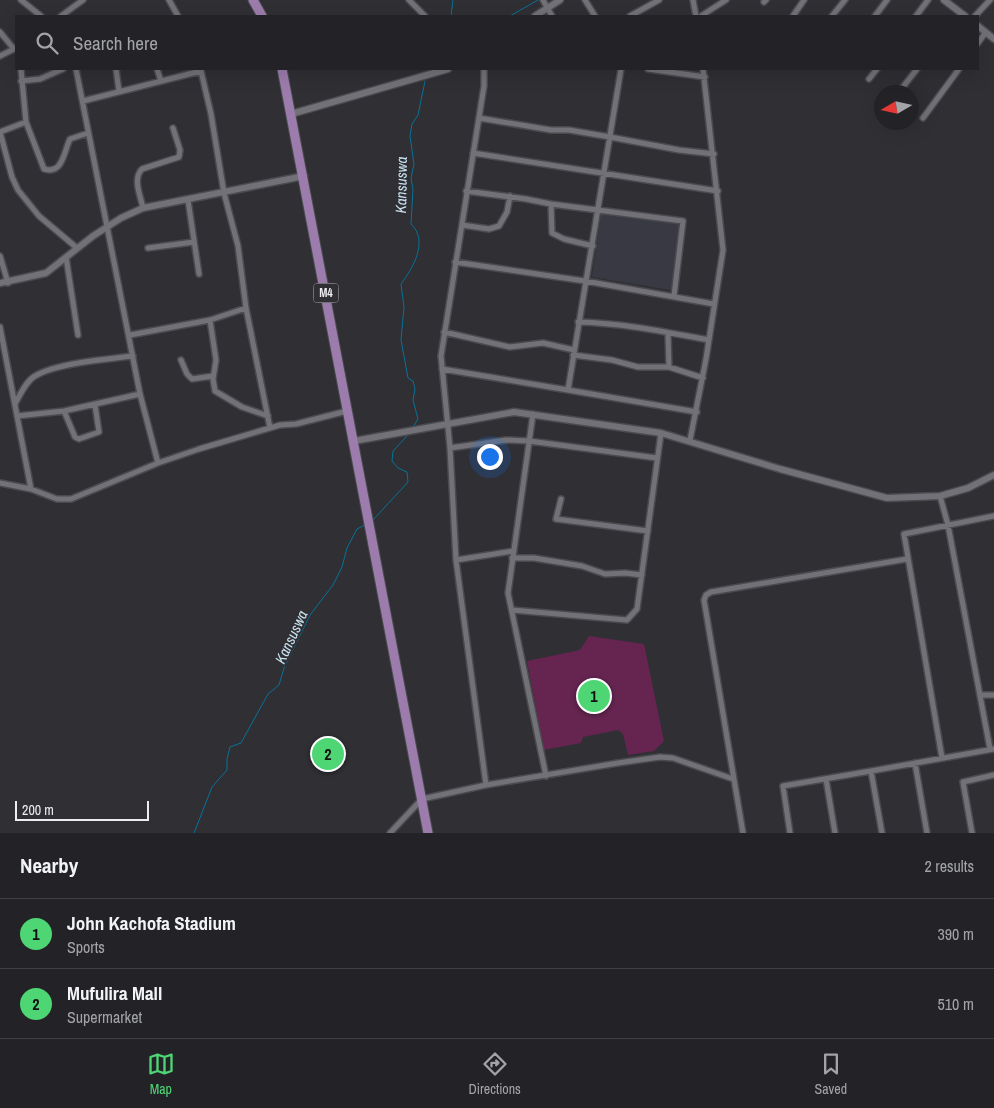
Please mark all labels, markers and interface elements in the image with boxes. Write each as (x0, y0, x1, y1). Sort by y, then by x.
search box (15, 15, 979, 70)
icon: search (33, 29, 61, 57)
text: Search here (73, 30, 158, 56)
north arrow (874, 85, 919, 130)
water label: Kansuswa (390, 156, 412, 214)
road number: M4 (314, 284, 338, 302)
your location (477, 444, 503, 470)
water label: Kansuswa (269, 607, 313, 667)
pin: 1 (578, 677, 610, 715)
pin: 2 (312, 735, 344, 773)
scale bar (15, 798, 149, 821)
text: 200 m (22, 801, 54, 819)
text: Nearby (20, 851, 78, 880)
text: 2 results (924, 855, 974, 877)
text: John Kachofa Stadium (67, 910, 236, 936)
text: 1 (32, 923, 40, 945)
text: 390 m (938, 923, 974, 945)
text: Sports (67, 936, 105, 958)
text: Mufulira Mall (67, 980, 162, 1006)
text: 2 (32, 993, 40, 1015)
text: 510 m (938, 993, 974, 1015)
text: Supermarket (67, 1006, 142, 1028)
tab: Map (147, 1050, 175, 1098)
tab: Directions (469, 1050, 521, 1098)
tab: Saved (815, 1050, 847, 1098)

